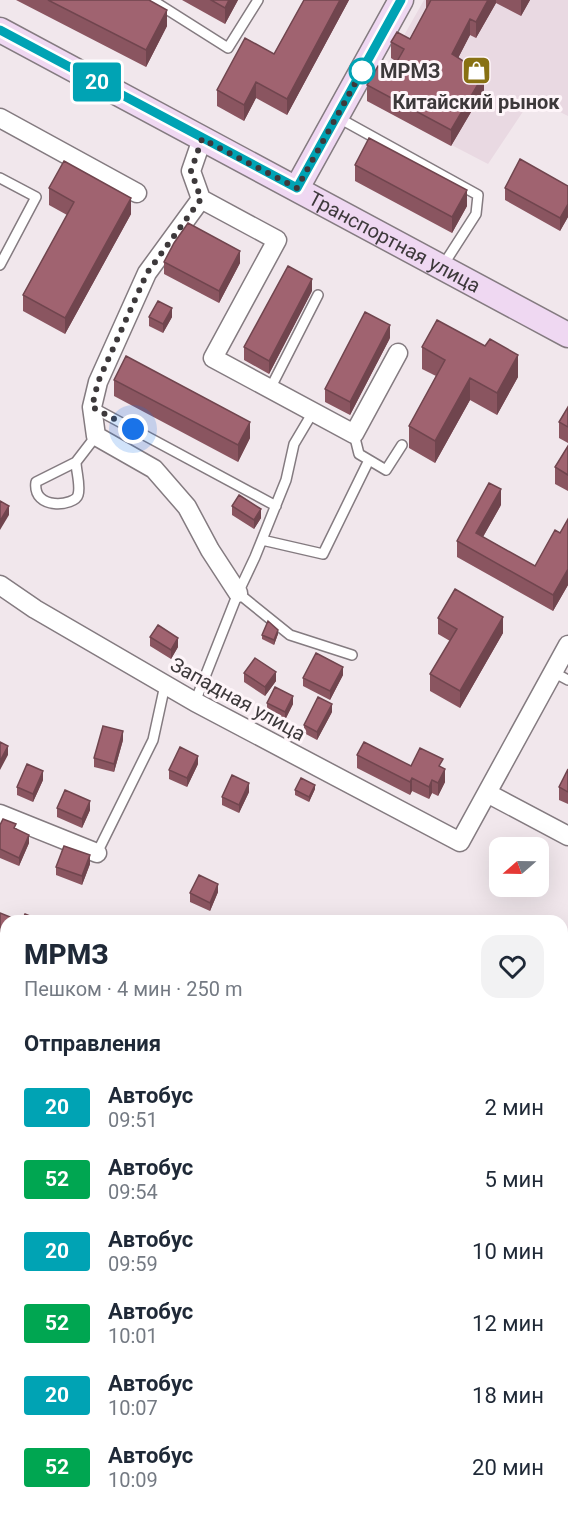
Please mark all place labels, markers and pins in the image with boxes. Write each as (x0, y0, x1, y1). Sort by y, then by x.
shop icon: Китайский рынок (460, 55, 492, 87)
marker: МРМЗ (349, 58, 375, 84)
place label: МРМЗ (380, 59, 440, 83)
place label: Китайский рынок (392, 90, 560, 114)

